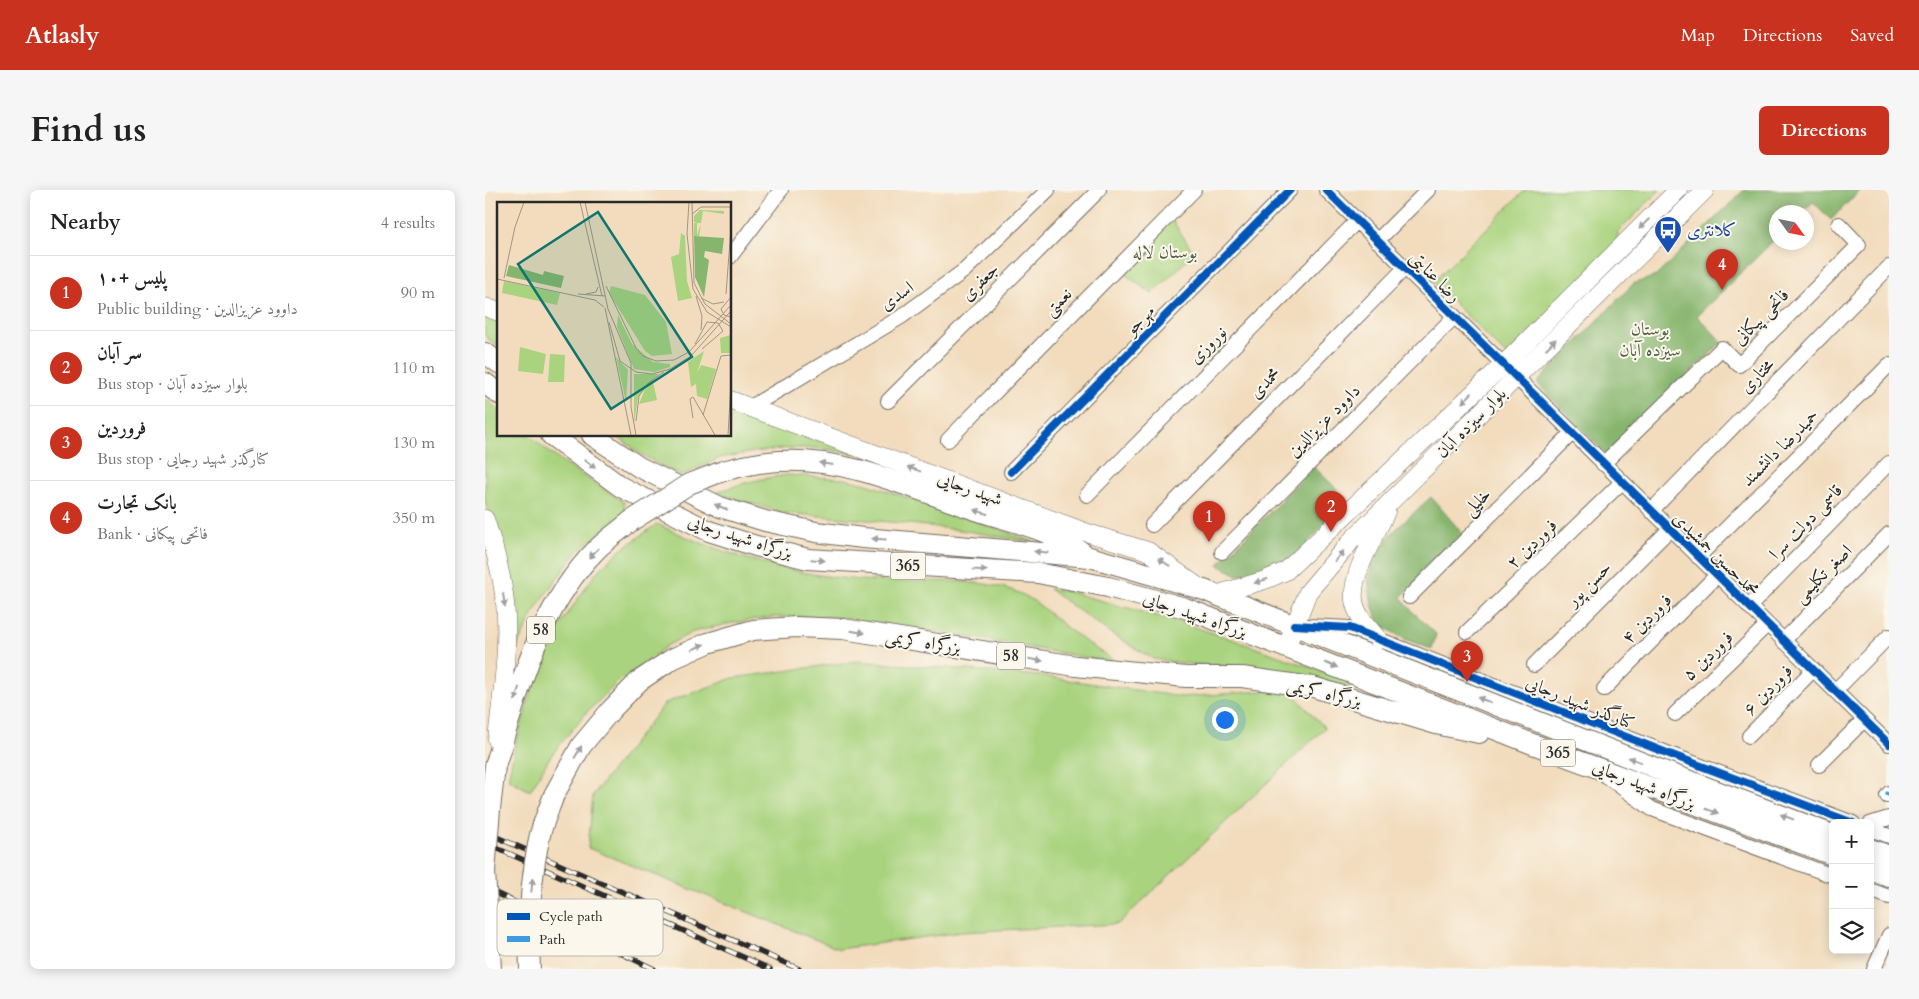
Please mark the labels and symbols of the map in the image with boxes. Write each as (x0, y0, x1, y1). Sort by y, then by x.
inset map (497, 202, 731, 436)
north arrow (1769, 205, 1814, 250)
bus stop icon: کلانتری (1653, 215, 1683, 254)
one-way arrow (1638, 218, 1650, 230)
place label: کلانتری (1687, 218, 1737, 243)
park label: بوستان لاله (1133, 240, 1197, 265)
street label: رضا عنایتی (1403, 245, 1467, 309)
pin: 4 (1706, 249, 1738, 290)
street label: جعفری (955, 257, 1005, 307)
street label: اسدی (875, 275, 919, 317)
street label: نعمتی (1038, 282, 1078, 322)
street label: فاتحی پیکانی (1727, 283, 1796, 352)
street label: مهرجو (1118, 299, 1161, 342)
park label: بوستان سیزده آبان (1619, 317, 1681, 363)
street label: نوروزی (1183, 320, 1233, 370)
one-way arrow (1544, 338, 1556, 350)
street label: مختاری (1734, 353, 1780, 399)
street label: محمدی (1244, 362, 1286, 404)
street label: داوود عزیزالدین (1282, 379, 1366, 463)
street label: بلوار سیزده آبان (1430, 382, 1512, 464)
one-way arrow (1462, 392, 1474, 404)
street label: حمیدرضا دانشمند (1736, 404, 1824, 492)
one-way arrow (583, 459, 597, 469)
one-way arrow (818, 459, 834, 467)
one-way arrow (906, 465, 921, 473)
street label: شهید رجایی (934, 466, 1006, 512)
street label: قاسمی دولت سرا (1763, 479, 1849, 565)
street label: خلیلی (1457, 482, 1497, 522)
pin: 2 (1315, 491, 1347, 532)
pin: 1 (1193, 501, 1225, 542)
one-way arrow (714, 502, 728, 510)
street label: محمدحسین جمشیدی (1667, 506, 1765, 602)
street label: بزرگراه شهید رجایی (684, 508, 796, 566)
one-way arrow (973, 508, 988, 515)
street label: فروردین ۲ (1501, 513, 1563, 575)
one-way arrow (871, 534, 887, 542)
street label: اصغر تکلیمی (1788, 539, 1858, 609)
one-way arrow (588, 547, 600, 559)
one-way arrow (1033, 548, 1049, 556)
one-way arrow (1333, 549, 1344, 562)
road number: 365 (891, 552, 925, 580)
one-way arrow (811, 556, 827, 564)
street label: حسن پور (1559, 556, 1617, 614)
one-way arrow (1157, 557, 1171, 567)
one-way arrow (973, 566, 989, 574)
one-way arrow (1253, 577, 1268, 585)
street label: بزرگراه شهید رجایی (1140, 585, 1250, 645)
street label: فروردین ۴ (1616, 588, 1678, 650)
one-way arrow (500, 592, 508, 608)
road number: 58 (527, 616, 555, 644)
street label: بزرگراه کریمی (883, 624, 963, 660)
street label: فروردین ۵ (1677, 625, 1739, 687)
one-way arrow (850, 628, 866, 636)
pin: 3 (1451, 641, 1483, 682)
road number: 58 (997, 642, 1025, 670)
one-way arrow (691, 643, 705, 651)
one-way arrow (1028, 656, 1044, 664)
street label: فروردین ۶ (1737, 659, 1799, 721)
one-way arrow (1324, 661, 1339, 669)
street label: کنارگذر شهید رجایی (1522, 669, 1638, 736)
street label: بزرگراه کریمی (1284, 672, 1364, 714)
one-way arrow (513, 687, 521, 702)
one-way arrow (1476, 696, 1491, 704)
your location (1212, 707, 1238, 733)
road number: 365 (1541, 740, 1575, 766)
one-way arrow (573, 746, 582, 759)
street label: بزرگراه شهید رجایی (1589, 754, 1699, 816)
one-way arrow (1628, 755, 1642, 763)
one-way arrow (1704, 808, 1719, 815)
one-way arrow (1779, 813, 1794, 821)
one-way arrow (528, 877, 536, 893)
legend (497, 899, 663, 956)
text: Cycle path (539, 907, 603, 926)
text: Path (539, 930, 566, 949)

